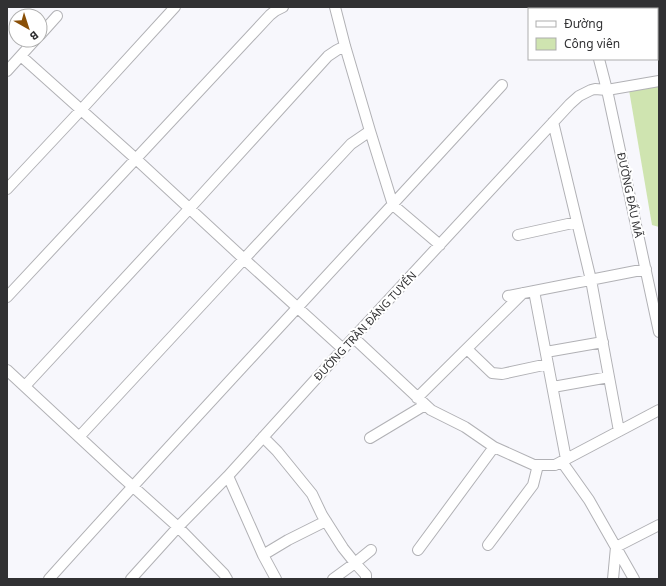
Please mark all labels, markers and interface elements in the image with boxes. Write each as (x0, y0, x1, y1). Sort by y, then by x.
north arrow (8, 8, 48, 48)
legend (528, 8, 658, 60)
text: Đường (564, 15, 603, 32)
text: B (27, 28, 42, 44)
text: Công viên (564, 35, 620, 52)
street label: ĐƯỜNG ĐẤU MÃ (614, 151, 647, 240)
street label: ĐƯỜNG TRẦN ĐĂNG TUYỂN (310, 268, 419, 384)

